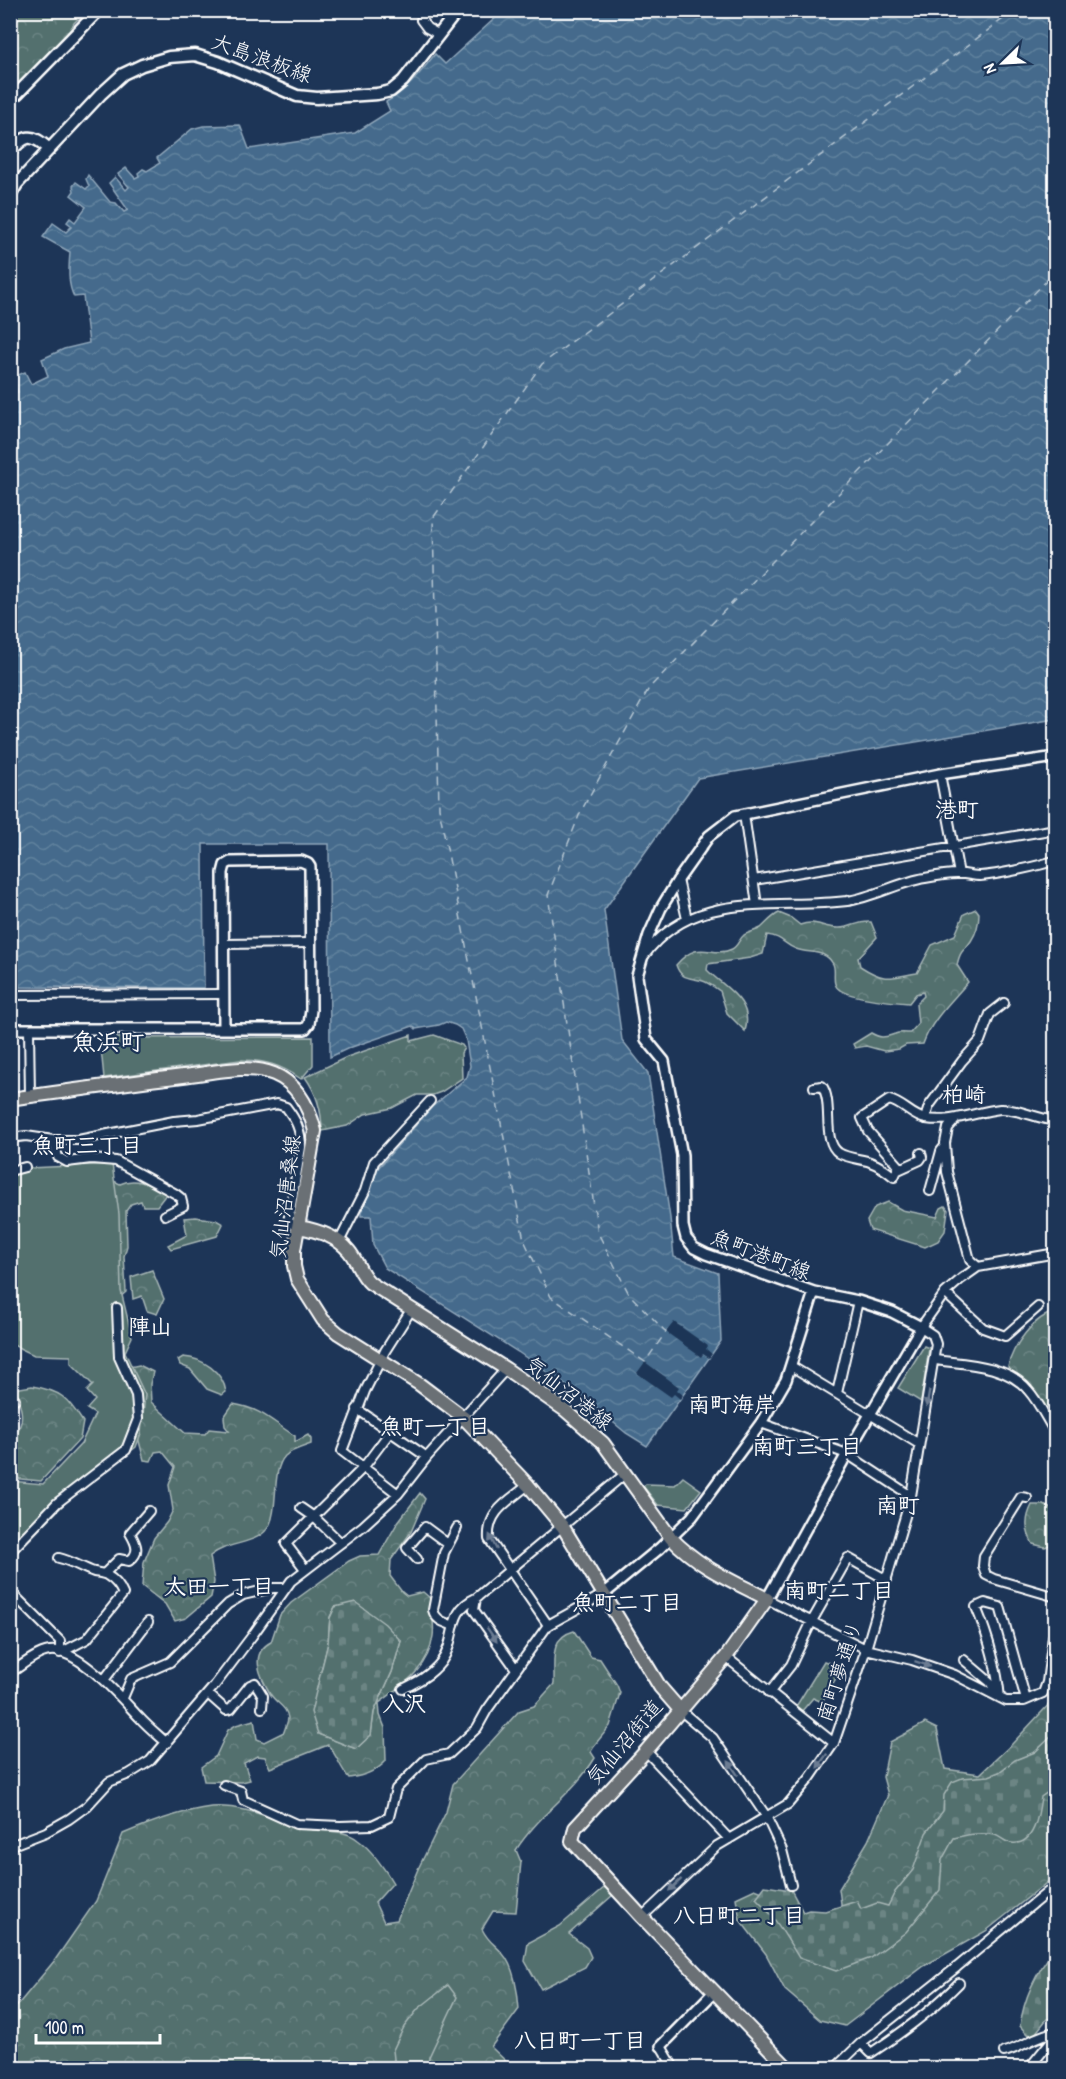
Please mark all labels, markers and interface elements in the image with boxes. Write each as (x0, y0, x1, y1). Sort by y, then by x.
street label: 大島浪板線 (208, 26, 316, 90)
north arrow (973, 33, 1033, 93)
text: N (977, 60, 1001, 77)
district label: 港町 (935, 794, 979, 824)
district label: 魚浜町 (72, 1025, 144, 1057)
district label: 柏崎 (942, 1079, 986, 1109)
district label: 魚町三丁目 (32, 1130, 142, 1160)
street label: 気仙沼唐桑線 (263, 1133, 307, 1261)
street label: 魚町港町線 (707, 1222, 815, 1286)
district label: 陣山 (128, 1311, 172, 1341)
street label: 気仙沼港線 (519, 1349, 619, 1437)
district label: 南町海岸 (688, 1389, 776, 1419)
one-way arrow (923, 1389, 932, 1408)
district label: 魚町一丁目 (380, 1411, 490, 1441)
district label: 南町三丁目 (752, 1431, 862, 1461)
district label: 南町 (876, 1490, 920, 1520)
one-way arrow (488, 1533, 498, 1550)
district label: 太田一丁目 (164, 1571, 274, 1601)
district label: 南町二丁目 (784, 1575, 894, 1605)
district label: 魚町二丁目 (572, 1587, 682, 1617)
street label: 南町夢通り (809, 1617, 869, 1725)
one-way arrow (486, 1626, 498, 1642)
one-way arrow (914, 1660, 932, 1669)
district label: 入沢 (382, 1688, 426, 1718)
street label: 気仙沼街道 (579, 1692, 669, 1792)
one-way arrow (817, 1753, 828, 1769)
one-way arrow (727, 1760, 739, 1776)
one-way arrow (668, 1878, 682, 1892)
district label: 八日町二丁目 (673, 1900, 805, 1930)
scale bar (36, 2007, 160, 2045)
text: 100 m (45, 2015, 84, 2040)
district label: 八日町一丁目 (514, 2025, 646, 2055)

